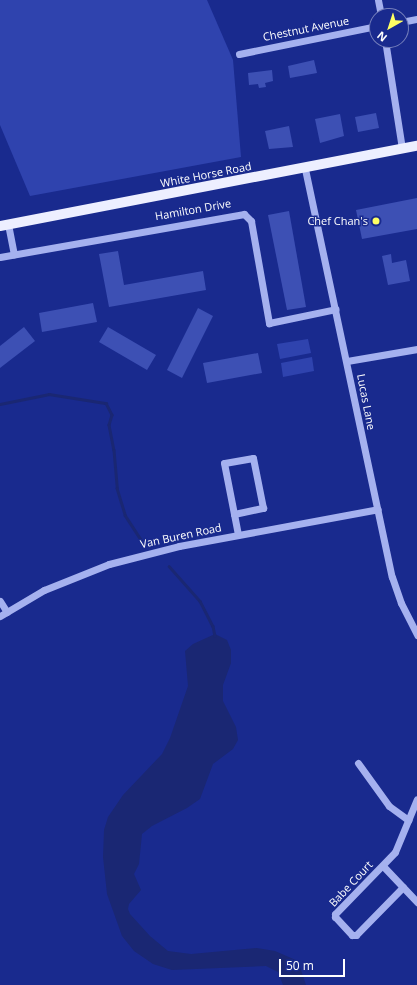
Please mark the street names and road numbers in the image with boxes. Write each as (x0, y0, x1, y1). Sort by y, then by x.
street label: Chestnut Avenue (262, 14, 350, 44)
street label: White Horse Road (159, 160, 253, 190)
street label: Hamilton Drive (154, 197, 232, 223)
street label: Lucas Lane (354, 373, 378, 431)
street label: Van Buren Road (139, 521, 223, 551)
street label: Babe Court (327, 858, 375, 910)

